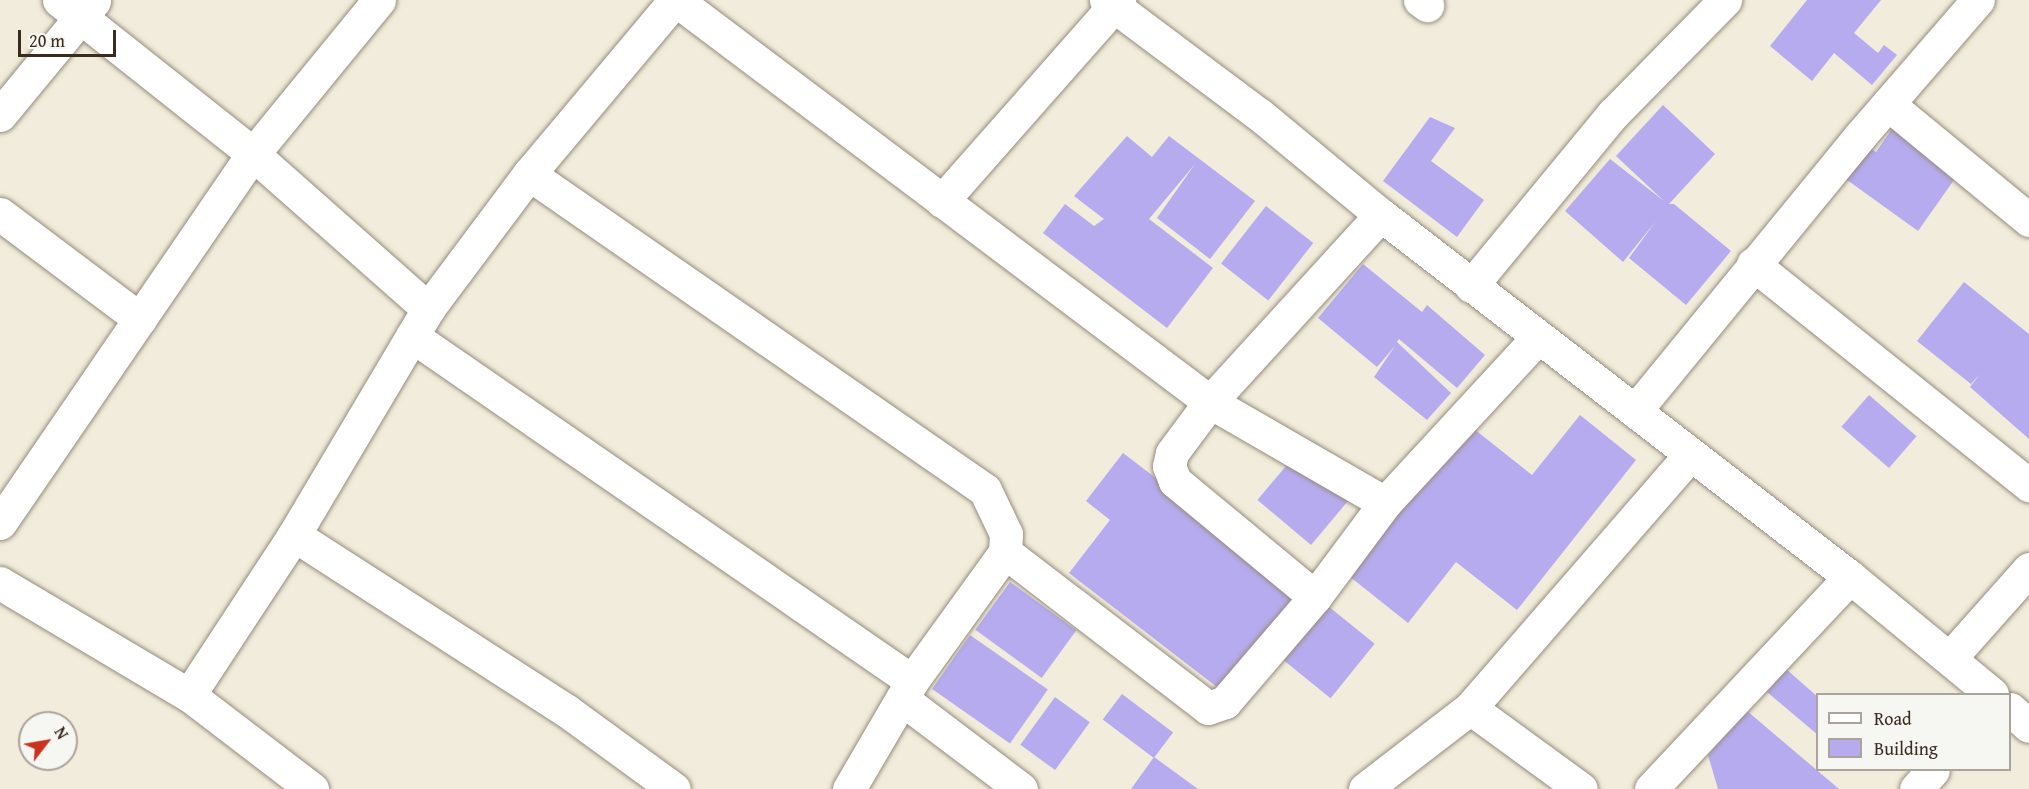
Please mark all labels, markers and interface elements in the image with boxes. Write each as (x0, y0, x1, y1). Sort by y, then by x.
scale bar (21, 18, 118, 56)
text: 20 m (29, 27, 65, 54)
legend (1816, 693, 2011, 771)
text: Road (1874, 705, 1912, 732)
north arrow (18, 711, 78, 771)
text: N (49, 722, 75, 744)
text: Building (1874, 735, 1938, 762)

